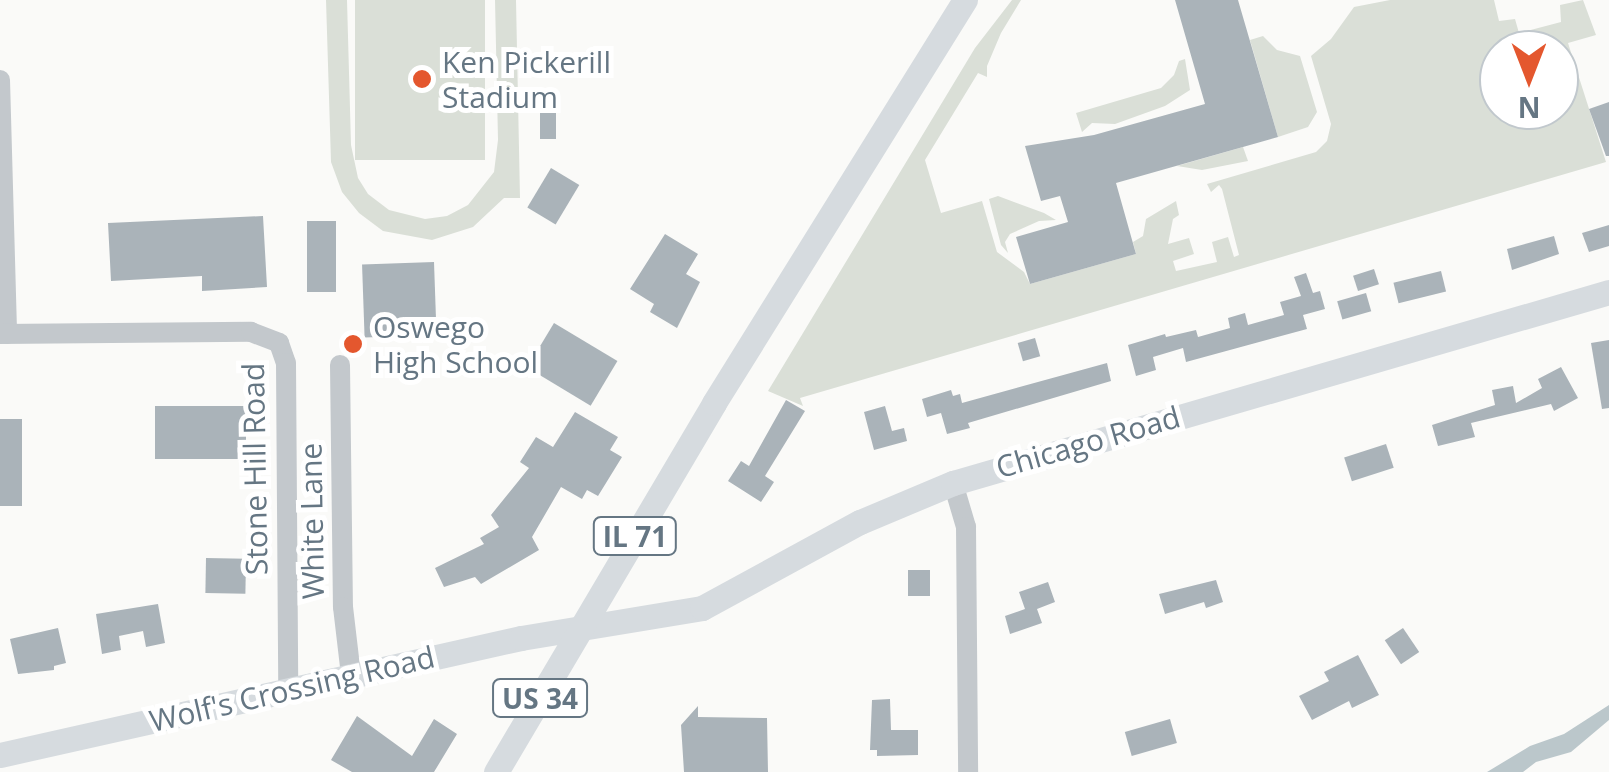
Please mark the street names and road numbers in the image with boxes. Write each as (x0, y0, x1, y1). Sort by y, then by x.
street label: Stone Hill Road (235, 362, 275, 576)
street label: Chicago Road (992, 399, 1184, 485)
street label: White Lane (293, 442, 331, 600)
road number: IL 71 (592, 513, 678, 559)
street label: Wolf's Crossing Road (146, 639, 438, 739)
road number: US 34 (490, 675, 590, 721)

